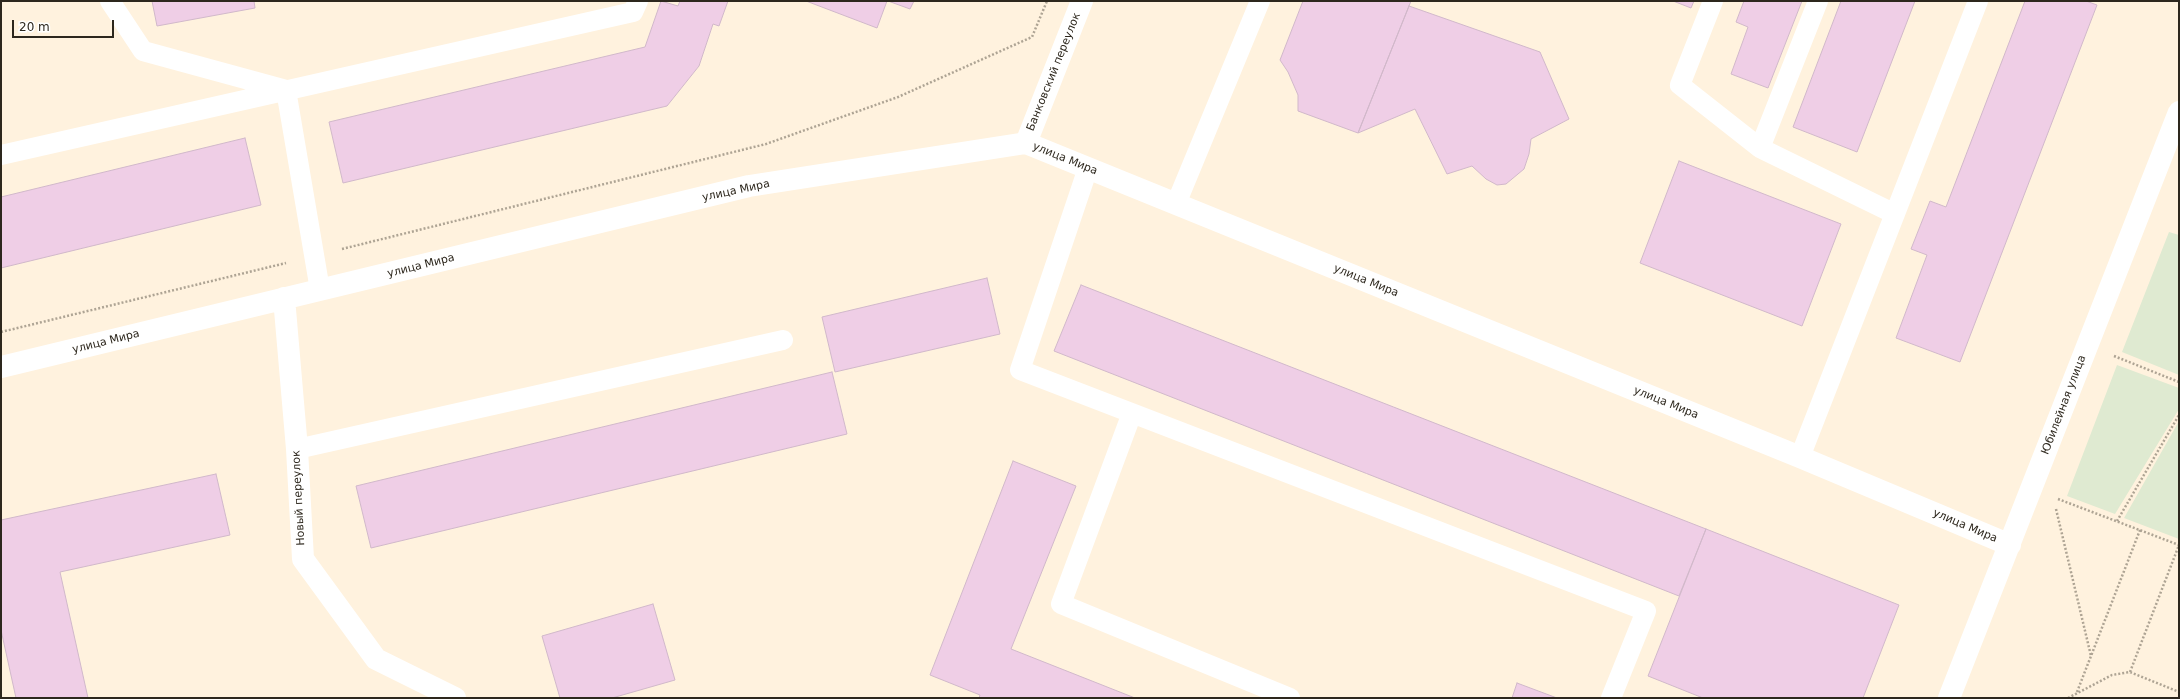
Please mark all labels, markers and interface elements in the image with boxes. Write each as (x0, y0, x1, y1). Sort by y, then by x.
street label: Банковский переулок (1024, 11, 1084, 133)
scale bar (14, 12, 116, 38)
text: 20 m (19, 20, 50, 34)
street label: улица Мира (1031, 140, 1099, 178)
street label: улица Мира (701, 177, 771, 205)
street label: улица Мира (386, 251, 456, 281)
street label: улица Мира (1332, 262, 1400, 300)
street label: улица Мира (71, 327, 141, 357)
street label: Юбилейная улица (2039, 353, 2089, 457)
street label: улица Мира (1632, 384, 1700, 422)
street label: Новый переулок (290, 450, 308, 546)
street label: улица Мира (1931, 506, 1999, 546)

